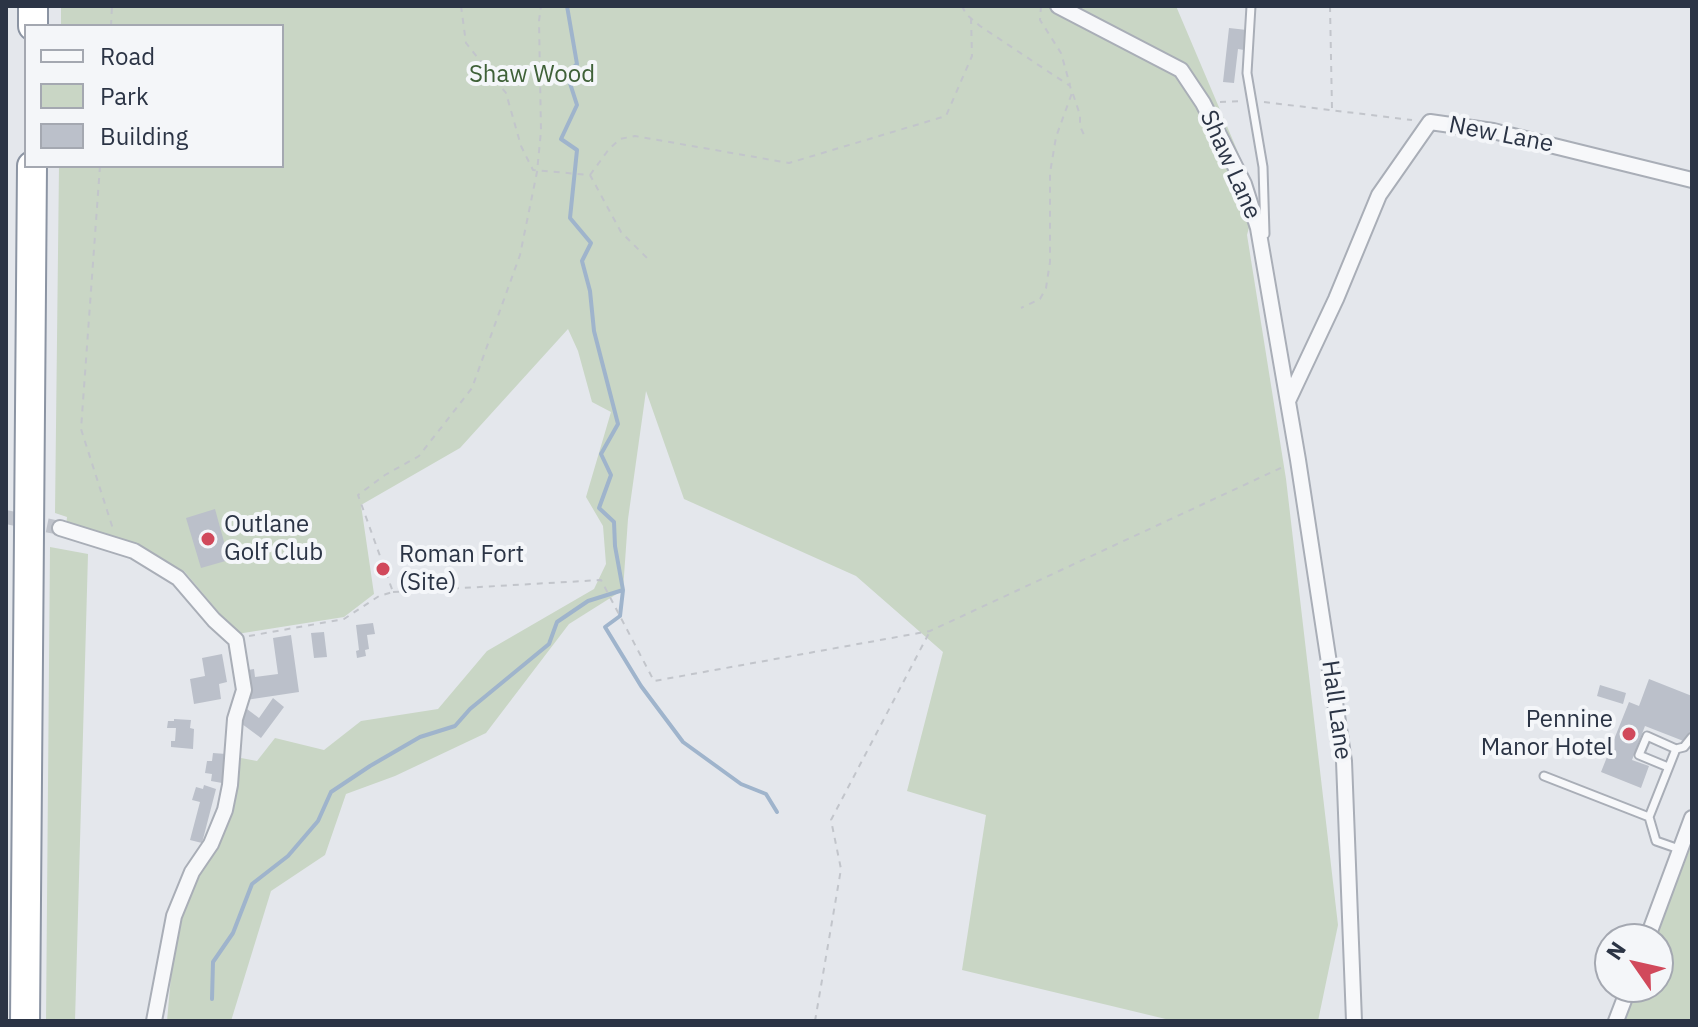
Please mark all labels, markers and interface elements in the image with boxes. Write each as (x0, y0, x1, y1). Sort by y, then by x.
legend (24, 24, 284, 168)
text: Road (100, 40, 155, 72)
park label: Shaw Wood (469, 61, 595, 89)
text: Park (100, 80, 149, 112)
street label: Shaw Lane (1193, 106, 1267, 224)
street label: New Lane (1446, 111, 1556, 159)
text: Building (100, 120, 188, 152)
place label: Outlane Golf Club (224, 511, 323, 567)
marker: Outlane Golf Club (199, 530, 217, 548)
place label: Roman Fort (Site) (399, 541, 524, 597)
marker: Roman Fort (Site) (374, 560, 392, 578)
street label: Hall Lane (1315, 658, 1357, 762)
place label: Pennine Manor Hotel (1481, 706, 1613, 762)
marker: Pennine Manor Hotel (1620, 725, 1638, 743)
north arrow (1594, 923, 1674, 1003)
text: N (1599, 936, 1632, 965)

